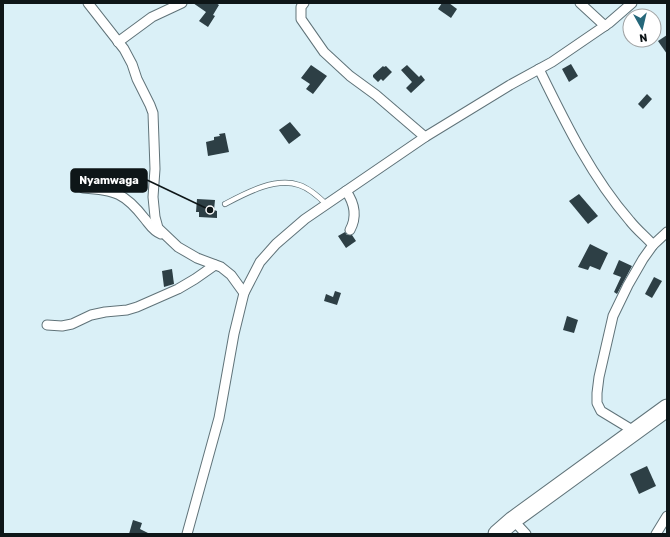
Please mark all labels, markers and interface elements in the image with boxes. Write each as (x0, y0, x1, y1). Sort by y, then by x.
north arrow (622, 8, 662, 48)
text: N (638, 30, 648, 44)
callout: Nyamwaga (71, 169, 147, 192)
text: Nyamwaga (79, 174, 139, 187)

